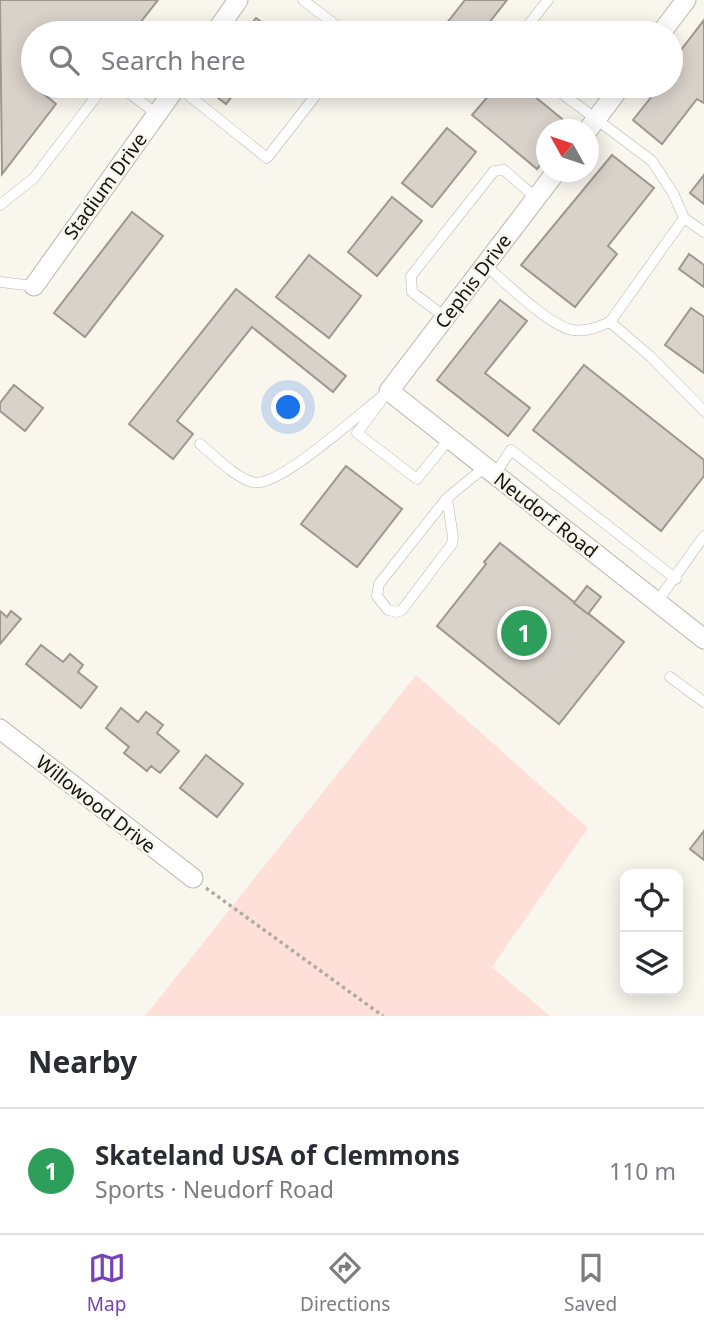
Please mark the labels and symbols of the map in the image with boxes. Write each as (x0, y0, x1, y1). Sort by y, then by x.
north arrow (536, 119, 599, 182)
street label: Stadium Drive (57, 127, 153, 245)
street label: Cephis Drive (429, 228, 517, 334)
your location (271, 390, 305, 424)
street label: Neudorf Road (489, 466, 603, 564)
pin: 1 (501, 607, 547, 659)
street label: Willowood Drive (31, 749, 161, 859)

